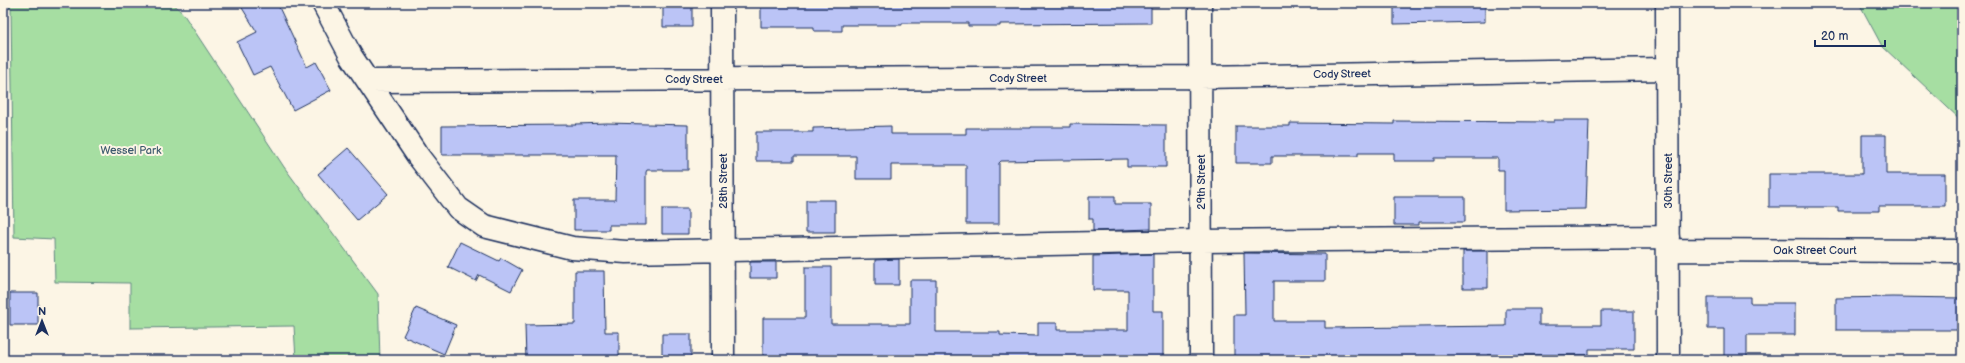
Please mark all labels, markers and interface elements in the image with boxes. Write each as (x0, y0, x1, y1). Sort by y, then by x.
scale bar (1815, 22, 1885, 48)
text: 20 m (1821, 29, 1848, 44)
street label: Cody Street (1313, 67, 1372, 81)
street label: Cody Street (989, 72, 1047, 85)
street label: Cody Street (665, 73, 723, 86)
park label: Wessel Park (101, 144, 162, 157)
street label: 28th Street (717, 153, 730, 209)
street label: 30th Street (1662, 153, 1675, 209)
street label: 29th Street (1195, 154, 1208, 210)
street label: Oak Street Court (1773, 244, 1857, 257)
north arrow (22, 301, 62, 341)
text: N (38, 305, 46, 318)

